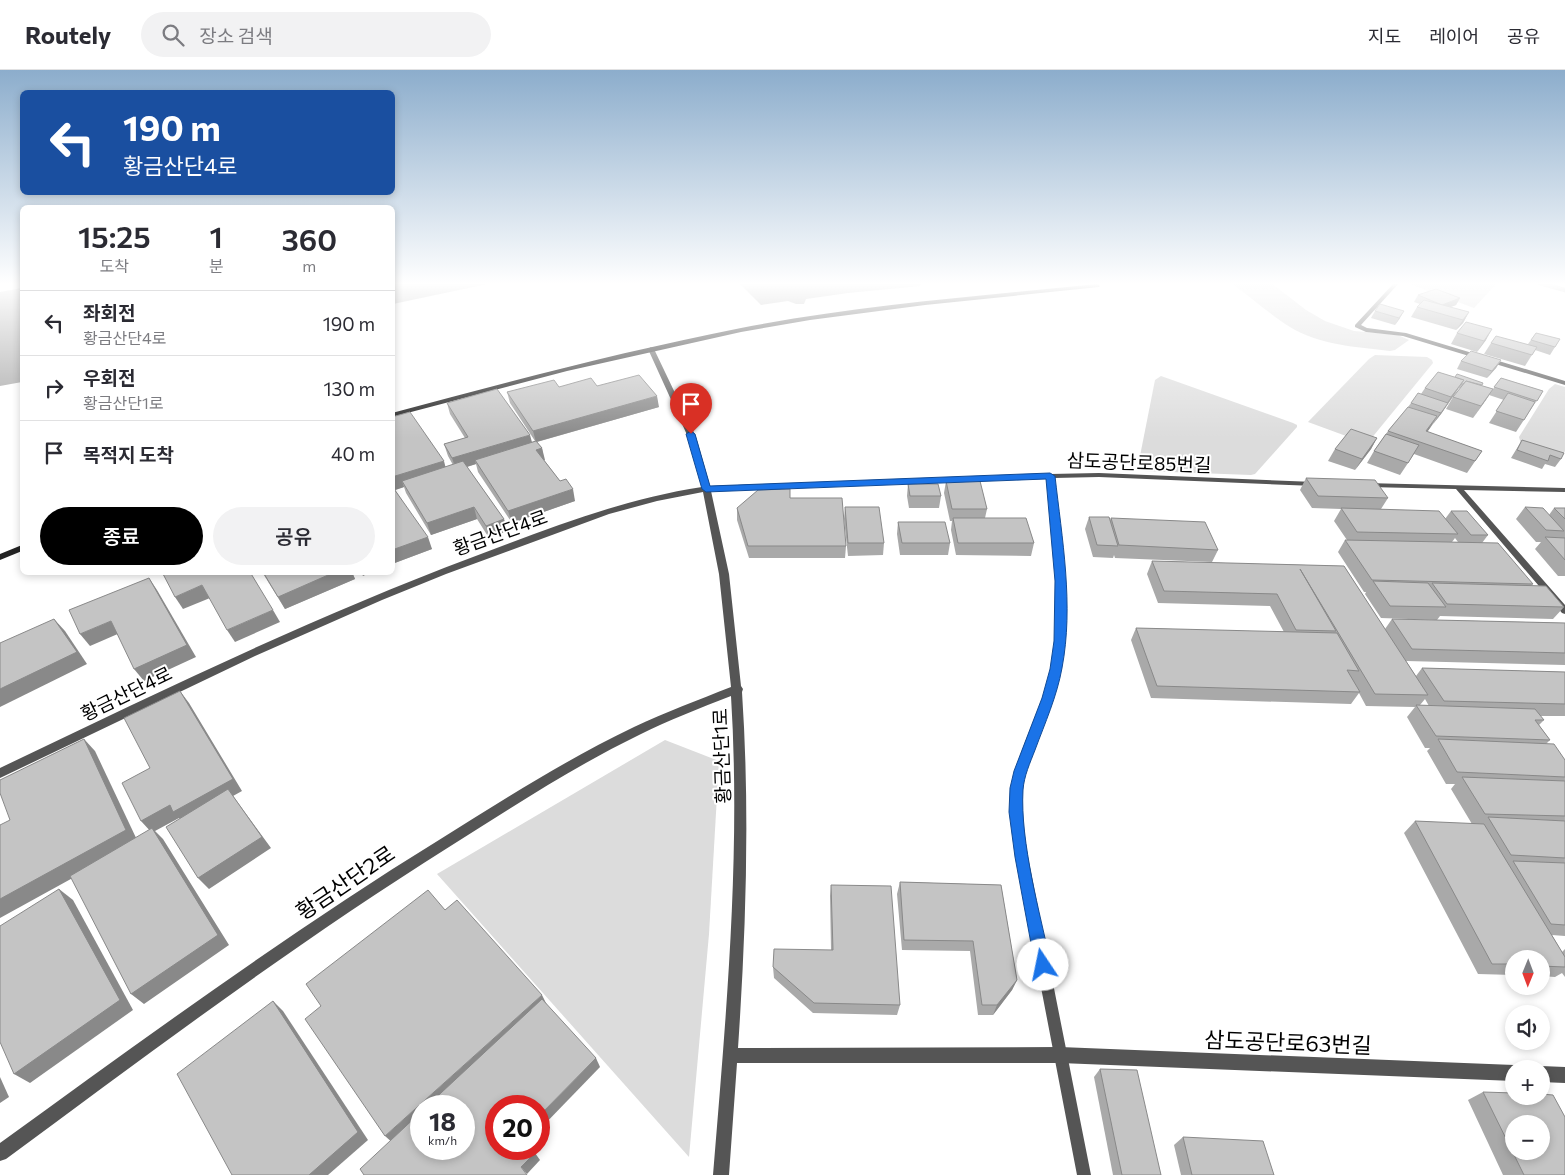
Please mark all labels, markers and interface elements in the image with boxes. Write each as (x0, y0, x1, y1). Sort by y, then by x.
search box (141, 12, 491, 57)
text: Routely (25, 20, 111, 49)
icon: search (159, 21, 187, 49)
text: 장소 검색 (199, 24, 273, 47)
text: 지도 (1368, 25, 1401, 47)
text: 레이어 (1429, 25, 1479, 47)
text: 공유 (1507, 25, 1540, 47)
text: 190 m (123, 105, 221, 148)
icon: left (40, 110, 105, 175)
text: 황금산단4로 (123, 152, 237, 179)
text: 15:25 (78, 217, 151, 254)
text: 1 (209, 217, 223, 254)
text: 360 (281, 220, 337, 257)
text: 도착 (100, 256, 129, 275)
text: 분 (209, 256, 223, 275)
text: m (302, 256, 316, 275)
text: 좌회전 (83, 301, 135, 324)
icon: left (40, 309, 68, 337)
text: 190 m (323, 312, 375, 335)
text: 황금산단4로 (83, 328, 166, 347)
text: 우회전 (83, 366, 135, 389)
icon: right (40, 374, 68, 402)
text: 130 m (323, 377, 375, 400)
pin (670, 383, 712, 434)
icon: arrive (677, 390, 705, 418)
text: 황금산단1로 (83, 393, 163, 412)
icon: arrive (40, 439, 68, 467)
text: 40 m (331, 442, 375, 465)
text: 목적지 도착 (83, 443, 174, 466)
street label: 삼도공단로85번길 (1066, 448, 1212, 476)
street label: 황금산단4로 (450, 504, 550, 560)
button: 종료 (40, 507, 203, 565)
button: 공유 (213, 507, 375, 565)
street label: 황금산단4로 (77, 661, 175, 725)
street label: 황금산단1로 (708, 708, 734, 804)
street label: 황금산단2로 (290, 839, 400, 925)
position arrow (1016, 938, 1068, 990)
north arrow (1505, 950, 1550, 995)
map controls (1505, 950, 1550, 1160)
button: sound (1505, 1005, 1550, 1050)
street label: 삼도공단로63번길 (1204, 1026, 1372, 1058)
button: + (1505, 1060, 1550, 1105)
speed limit sign: 20 (485, 1095, 550, 1160)
text: 18 (429, 1106, 456, 1136)
button: − (1505, 1115, 1550, 1160)
text: km/h (428, 1133, 457, 1147)

